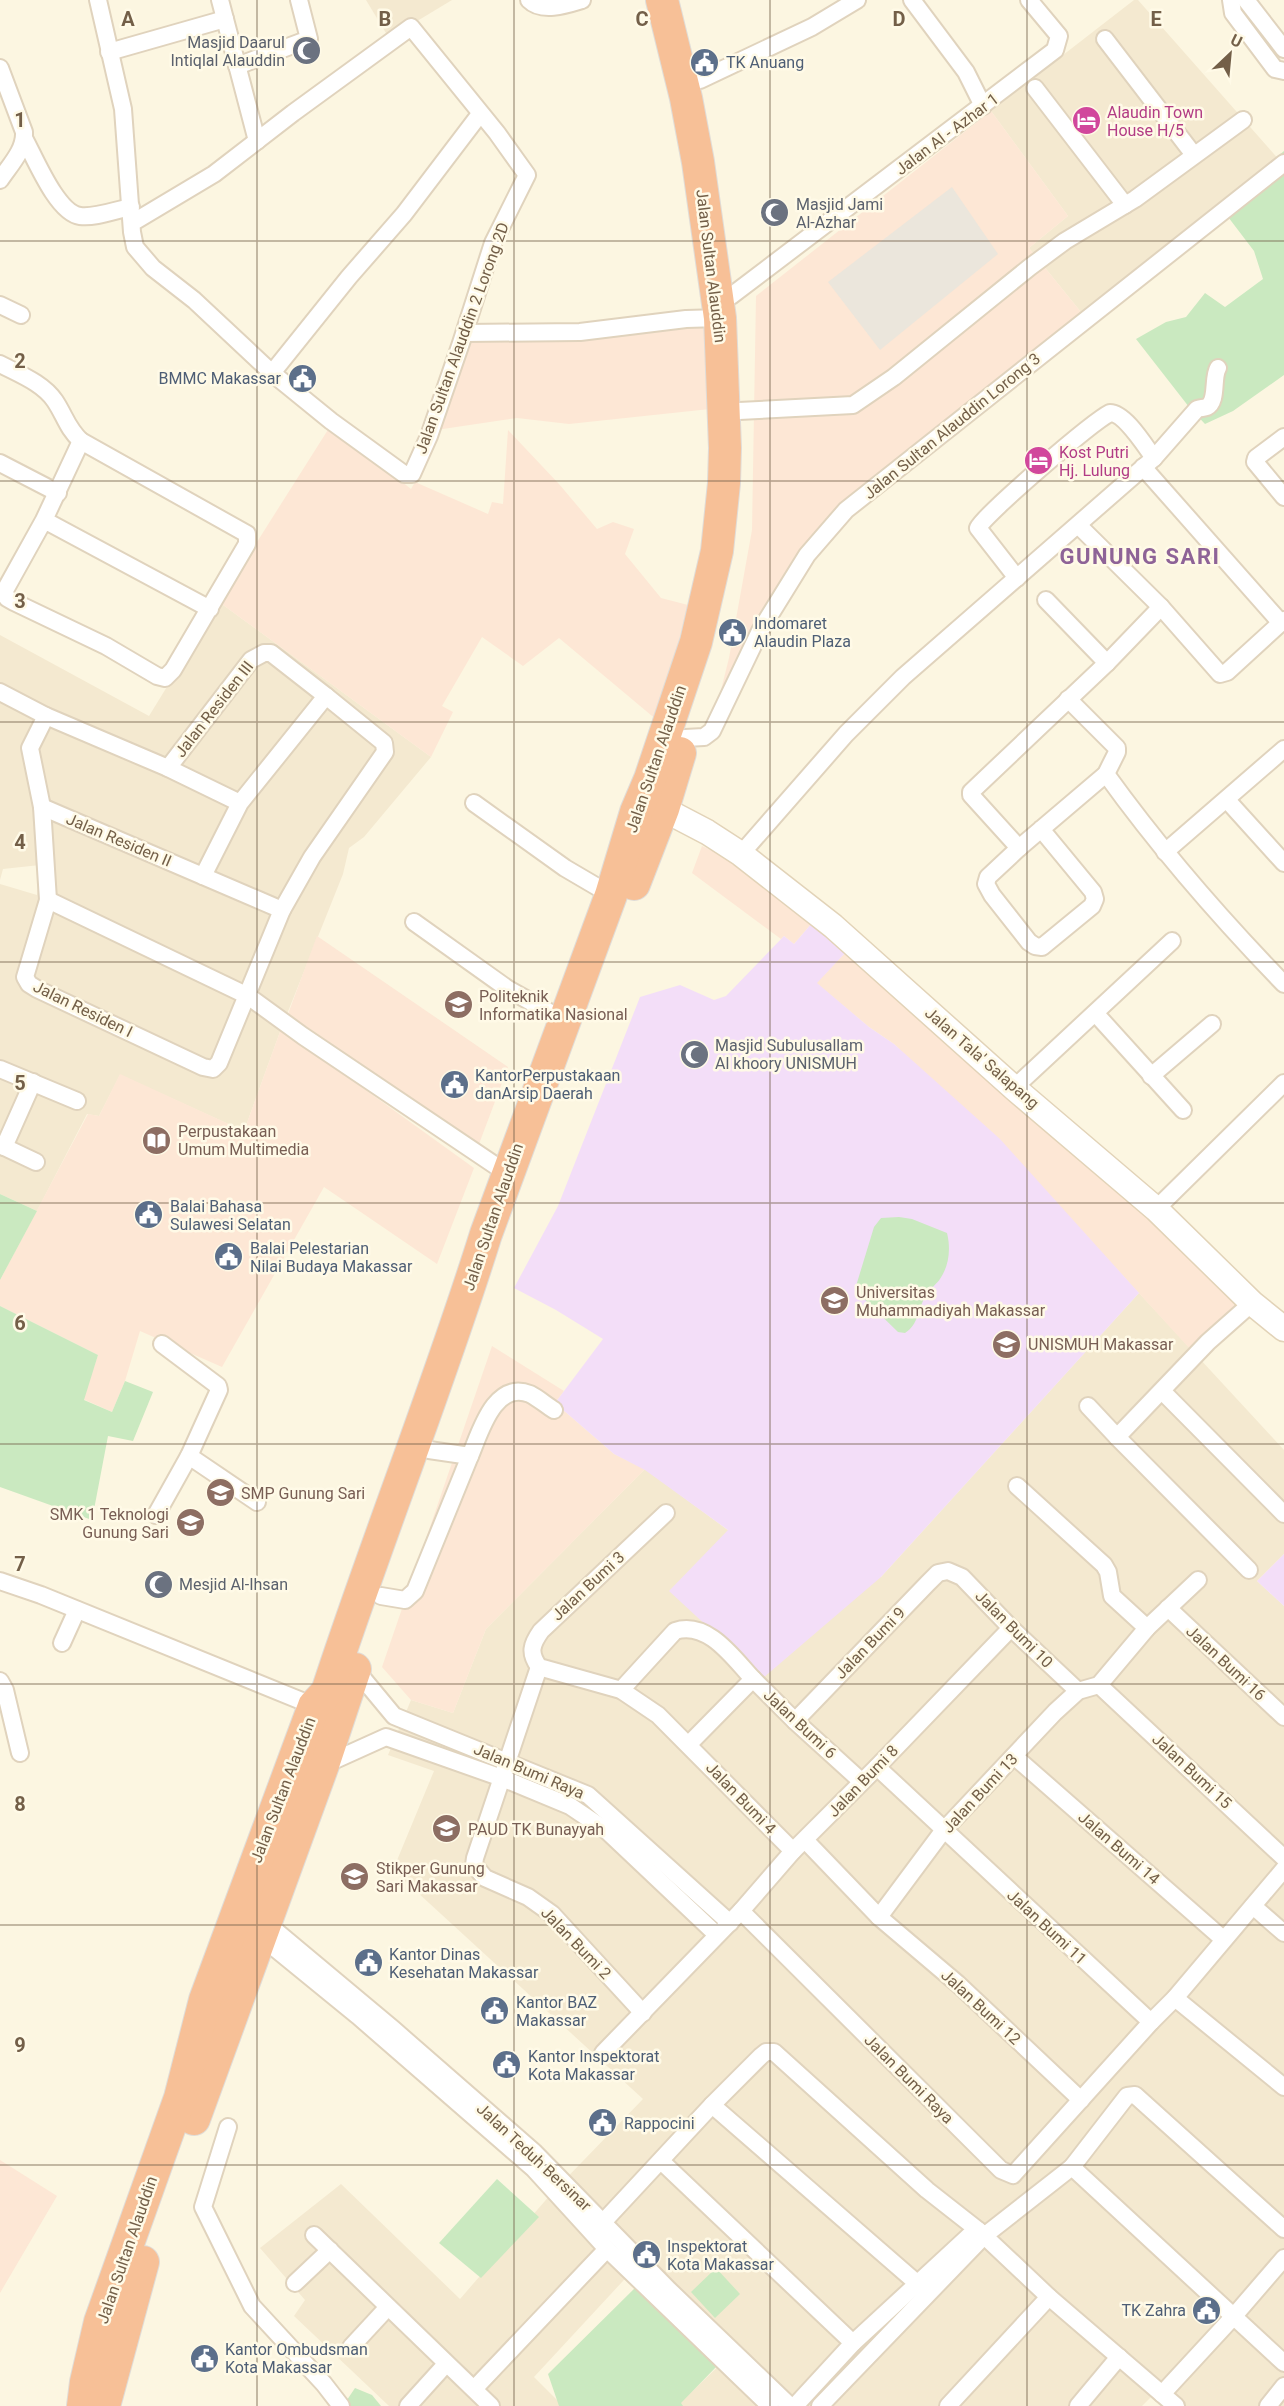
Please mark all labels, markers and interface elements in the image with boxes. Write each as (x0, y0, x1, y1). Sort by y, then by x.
text: A (121, 7, 135, 31)
text: B (379, 7, 391, 31)
text: C (635, 7, 649, 31)
text: D (893, 7, 906, 31)
text: E (1150, 7, 1162, 31)
north arrow (1200, 24, 1260, 84)
text: U (1227, 30, 1245, 52)
place label: Masjid Daarul Intiqlal Alauddin (171, 33, 285, 70)
mosque icon: Masjid Daarul Intiqlal Alauddin (290, 35, 322, 67)
public building icon: TK Anuang (689, 46, 721, 78)
place label: TK Anuang (726, 53, 804, 72)
street label: Jalan Al - Azhar 1 (892, 89, 1002, 179)
place label: Alaudin Town House H/5 (1107, 103, 1203, 140)
hotel icon: Alaudin Town House H/5 (1070, 105, 1102, 137)
text: 1 (14, 108, 26, 132)
street label: Jalan Sultan Alauddin (692, 188, 730, 344)
place label: Masjid Jami Al-Azhar (796, 195, 883, 232)
mosque icon: Masjid Jami Al-Azhar (759, 197, 791, 229)
street label: Jalan Sultan Alauddin 2 Lorong 2D (411, 220, 513, 456)
text: 2 (14, 349, 26, 373)
street label: Jalan Sultan Alauddin Lorong 3 (860, 349, 1044, 503)
public building icon: BMMC Makassar (286, 362, 318, 394)
place label: BMMC Makassar (159, 369, 282, 388)
place label: Kost Putri Hj. Lulung (1059, 443, 1130, 480)
hotel icon: Kost Putri Hj. Lulung (1022, 445, 1054, 477)
district label: GUNUNG SARI (1060, 544, 1220, 569)
text: 3 (14, 589, 26, 613)
place label: Indomaret Alaudin Plaza (754, 614, 851, 651)
public building icon: Indomaret Alaudin Plaza (717, 616, 749, 648)
street label: Jalan Residen III (171, 657, 257, 761)
street label: Jalan Sultan Alauddin (622, 683, 690, 835)
street label: Jalan Residen II (64, 809, 174, 871)
text: 4 (14, 830, 26, 854)
street label: Jalan Residen I (30, 977, 136, 1041)
place label: Politeknik Informatika Nasional (479, 987, 628, 1024)
school or university icon: Politeknik Informatika Nasional (442, 989, 474, 1021)
street label: Jalan Tala' Salapang (921, 1003, 1043, 1113)
place label: Masjid Subulusallam Al khoory UNISMUH (715, 1036, 863, 1073)
mosque icon: Masjid Subulusallam Al khoory UNISMUH (678, 1038, 710, 1070)
place label: KantorPerpustakaan danArsip Daerah (475, 1066, 620, 1103)
public building icon: KantorPerpustakaan danArsip Daerah (438, 1068, 470, 1100)
text: 5 (14, 1071, 26, 1095)
place label: Perpustakaan Umum Multimedia (178, 1122, 309, 1159)
library icon: Perpustakaan Umum Multimedia (141, 1124, 173, 1156)
street label: Jalan Sultan Alauddin (459, 1141, 527, 1293)
place label: Balai Bahasa Sulawesi Selatan (170, 1197, 291, 1234)
public building icon: Balai Bahasa Sulawesi Selatan (133, 1199, 165, 1231)
place label: Balai Pelestarian Nilai Budaya Makassar (250, 1239, 413, 1276)
public building icon: Balai Pelestarian Nilai Budaya Makassar (213, 1241, 245, 1273)
place label: Universitas Muhammadiyah Makassar (856, 1283, 1046, 1320)
school or university icon: Universitas Muhammadiyah Makassar (819, 1285, 851, 1317)
text: 6 (14, 1311, 26, 1335)
school or university icon: UNISMUH Makassar (991, 1328, 1023, 1360)
place label: UNISMUH Makassar (1028, 1335, 1174, 1354)
school or university icon: SMP Gunung Sari (204, 1477, 236, 1509)
place label: SMP Gunung Sari (241, 1484, 365, 1503)
place label: SMK 1 Teknologi Gunung Sari (50, 1505, 169, 1542)
school or university icon: SMK 1 Teknologi Gunung Sari (174, 1507, 206, 1539)
street label: Jalan Bumi 3 (548, 1547, 628, 1625)
text: 7 (14, 1552, 26, 1576)
mosque icon: Mesjid Al-Ihsan (142, 1568, 174, 1600)
place label: Mesjid Al-Ihsan (179, 1575, 288, 1594)
street label: Jalan Bumi 10 (971, 1586, 1057, 1672)
street label: Jalan Bumi 9 (831, 1603, 909, 1683)
street label: Jalan Bumi 16 (1182, 1621, 1270, 1705)
street label: Jalan Bumi 6 (760, 1685, 840, 1763)
street label: Jalan Sultan Alauddin (246, 1714, 320, 1866)
street label: Jalan Bumi 15 (1148, 1729, 1236, 1813)
street label: Jalan Bumi Raya (471, 1739, 587, 1803)
street label: Jalan Bumi 8 (824, 1741, 902, 1821)
street label: Jalan Bumi 13 (938, 1749, 1022, 1837)
street label: Jalan Bumi 4 (702, 1758, 780, 1838)
text: 8 (14, 1792, 26, 1816)
street label: Jalan Bumi 14 (1074, 1808, 1164, 1889)
school or university icon: PAUD TK Bunayyah (431, 1813, 463, 1845)
place label: PAUD TK Bunayyah (468, 1820, 604, 1839)
place label: Stikper Gunung Sari Makassar (376, 1859, 485, 1896)
school or university icon: Stikper Gunung Sari Makassar (339, 1861, 371, 1893)
street label: Jalan Bumi 11 (1003, 1885, 1091, 1969)
street label: Jalan Bumi 2 (537, 1903, 615, 1983)
place label: Kantor Dinas Kesehatan Makassar (389, 1945, 539, 1982)
public building icon: Kantor Dinas Kesehatan Makassar (352, 1947, 384, 1979)
street label: Jalan Bumi 12 (937, 1965, 1025, 2049)
place label: Kantor BAZ Makassar (516, 1993, 597, 2030)
public building icon: Kantor BAZ Makassar (479, 1995, 511, 2027)
street label: Jalan Bumi Raya (860, 2030, 958, 2128)
text: 9 (14, 2033, 26, 2057)
place label: Kantor Inspektorat Kota Makassar (528, 2047, 659, 2084)
public building icon: Kantor Inspektorat Kota Makassar (491, 2049, 523, 2081)
street label: Jalan Teduh Bersinar (473, 2099, 596, 2215)
public building icon: Rappocini (587, 2107, 619, 2139)
place label: Rappocini (624, 2114, 695, 2133)
street label: Jalan Sultan Alauddin (93, 2174, 161, 2326)
place label: Inspektorat Kota Makassar (667, 2237, 775, 2274)
public building icon: Inspektorat Kota Makassar (630, 2239, 662, 2271)
public building icon: TK Zahra (1191, 2294, 1223, 2326)
place label: TK Zahra (1122, 2301, 1186, 2320)
place label: Kantor Ombudsman Kota Makassar (225, 2340, 368, 2377)
public building icon: Kantor Ombudsman Kota Makassar (188, 2342, 220, 2374)

